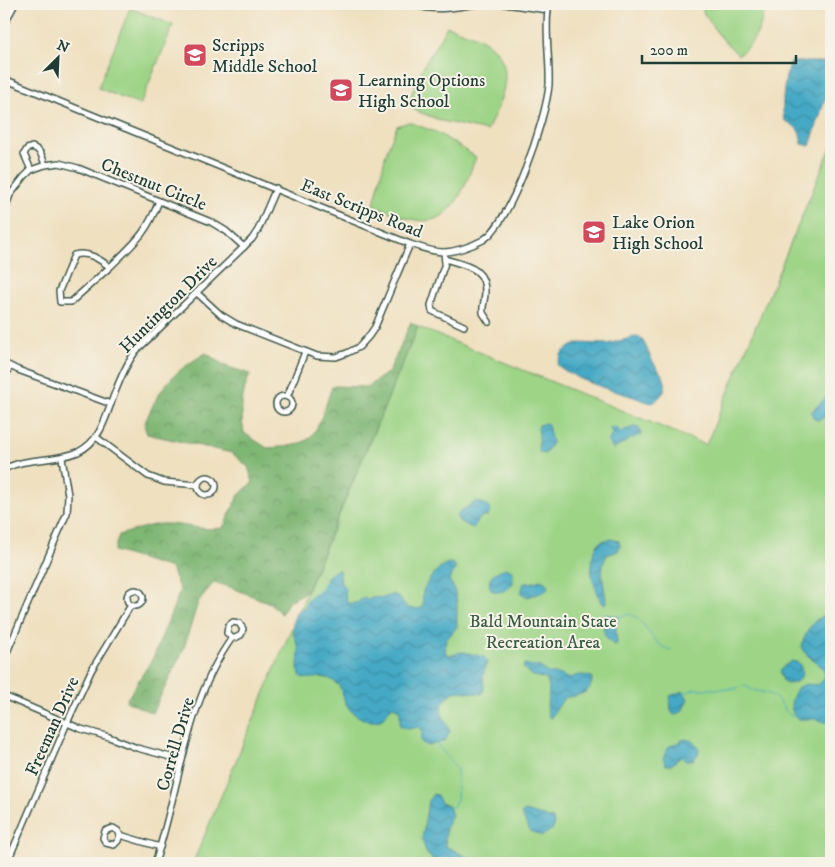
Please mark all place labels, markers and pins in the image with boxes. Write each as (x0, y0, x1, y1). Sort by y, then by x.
place label: Scripps Middle School (212, 35, 318, 78)
school or university icon: Scripps Middle School (182, 42, 208, 68)
place label: Learning Options High School (358, 70, 485, 113)
school or university icon: Learning Options High School (328, 77, 354, 103)
place label: Lake Orion High School (612, 212, 704, 255)
school or university icon: Lake Orion High School (581, 219, 607, 245)

